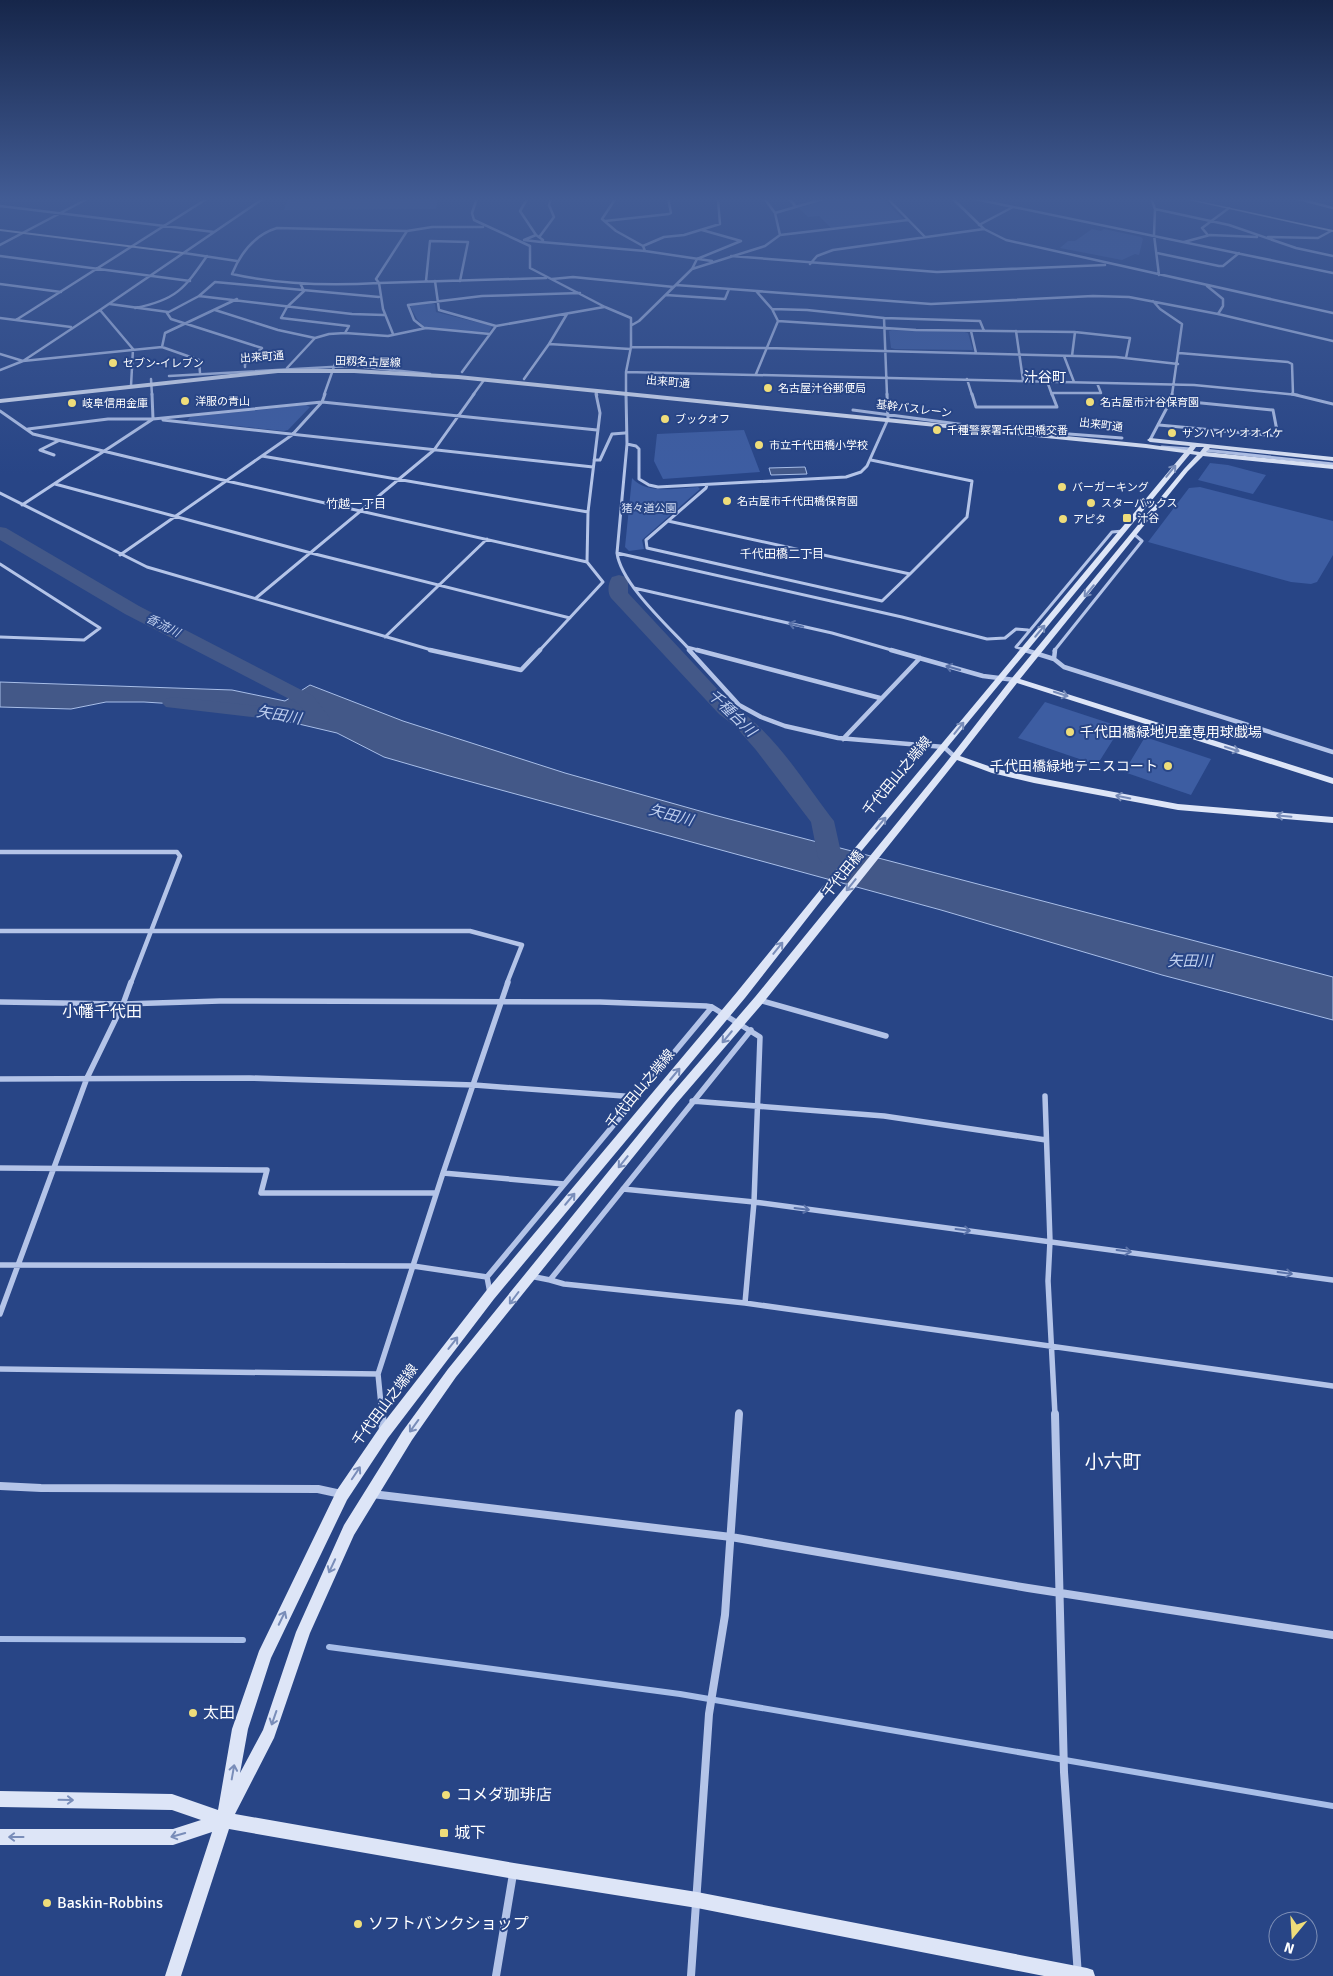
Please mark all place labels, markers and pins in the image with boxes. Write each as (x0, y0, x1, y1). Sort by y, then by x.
marker: セブン-イレブン (107, 357, 119, 369)
place label: セブン-イレブン (123, 357, 204, 370)
marker: 名古屋汁谷郵便局 (762, 382, 774, 394)
place label: 名古屋汁谷郵便局 (778, 382, 866, 395)
marker: 洋服の青山 (179, 395, 191, 407)
place label: 洋服の青山 (195, 395, 250, 408)
marker: 名古屋市汁谷保育園 (1084, 396, 1096, 408)
place label: 名古屋市汁谷保育園 (1100, 396, 1199, 409)
marker: 岐阜信用金庫 (66, 397, 78, 409)
place label: 岐阜信用金庫 (82, 397, 148, 410)
marker: ブックオフ (659, 413, 671, 425)
place label: ブックオフ (675, 413, 730, 426)
marker: 千種警察署千代田橋交番 (931, 424, 943, 436)
place label: 千種警察署千代田橋交番 (947, 424, 1068, 437)
marker: サンハイツ オオイケ (1166, 427, 1178, 439)
place label: サンハイツ オオイケ (1182, 427, 1283, 440)
marker: 市立千代田橋小学校 (753, 439, 765, 451)
place label: 市立千代田橋小学校 (769, 439, 868, 452)
marker: バーガーキング (1056, 481, 1068, 493)
place label: バーガーキング (1072, 481, 1149, 494)
marker: 名古屋市千代田橋保育園 (721, 495, 733, 507)
place label: 名古屋市千代田橋保育園 (737, 495, 858, 508)
marker: スターバックス (1085, 497, 1097, 509)
place label: スターバックス (1101, 497, 1178, 510)
marker: 汁谷 (1121, 512, 1133, 524)
place label: 汁谷 (1137, 512, 1159, 525)
marker: アピタ (1057, 513, 1069, 525)
place label: アピタ (1073, 513, 1106, 526)
place label: 千代田橋緑地児童専用球戯場 (1080, 724, 1262, 741)
marker: 千代田橋緑地児童専用球戯場 (1064, 726, 1076, 738)
place label: 千代田橋緑地テニスコート (990, 758, 1158, 775)
marker: 千代田橋緑地テニスコート (1162, 760, 1174, 772)
place label: 太田 (203, 1703, 235, 1723)
marker: 太田 (187, 1707, 199, 1719)
place label: コメダ珈琲店 (456, 1785, 552, 1805)
marker: コメダ珈琲店 (440, 1789, 452, 1801)
place label: 城下 (454, 1823, 486, 1843)
marker: 城下 (438, 1827, 450, 1839)
place label: Baskin-Robbins (57, 1893, 163, 1913)
marker: Baskin-Robbins (41, 1897, 53, 1909)
place label: ソフトバンクショップ (368, 1914, 529, 1934)
marker: ソフトバンクショップ (352, 1918, 364, 1930)

